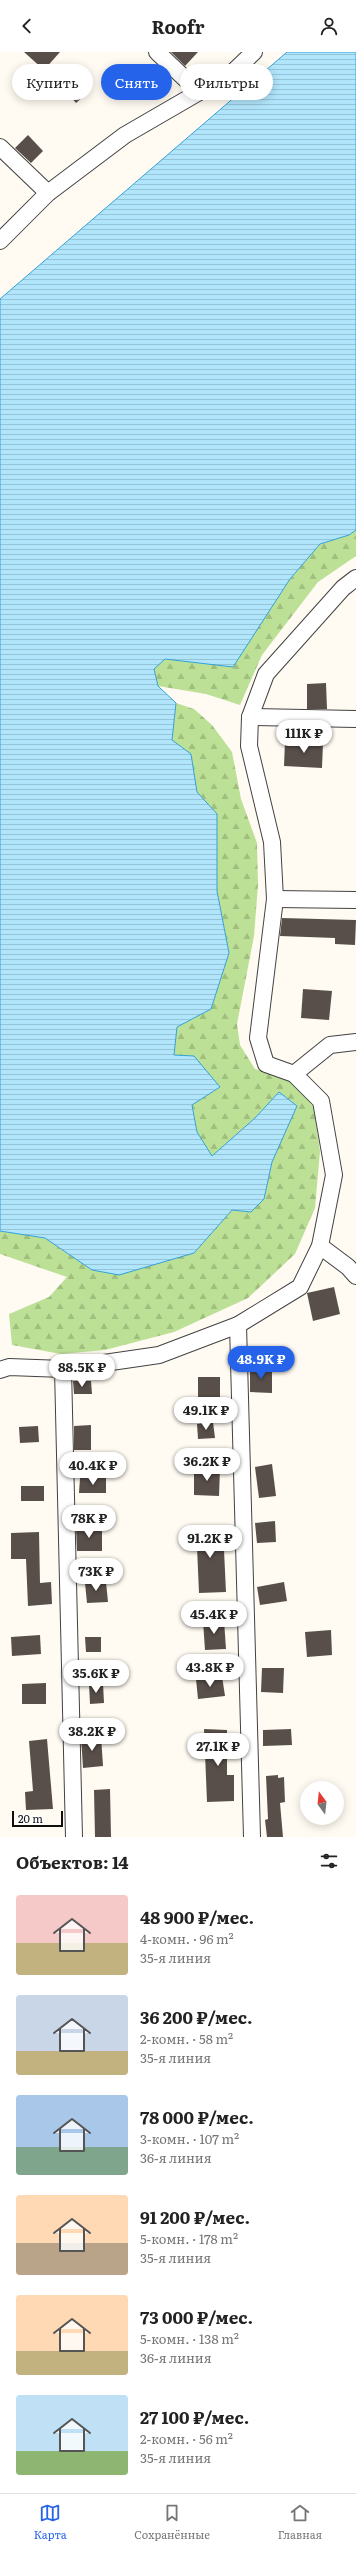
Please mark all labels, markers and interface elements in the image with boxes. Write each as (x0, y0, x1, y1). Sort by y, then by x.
text: Roofr (152, 13, 204, 40)
icon: back (16, 15, 38, 37)
icon: person (318, 15, 340, 37)
chip: Купить (12, 64, 93, 100)
chip: Снять (101, 64, 172, 100)
chip: Фильтры (180, 64, 273, 100)
pin: 111K ₽ (271, 720, 337, 754)
text: 111K ₽ (285, 723, 323, 742)
pin: 48.9K ₽ (224, 1346, 298, 1380)
text: 48.9K ₽ (237, 1349, 285, 1368)
pin: 88.5K ₽ (45, 1354, 119, 1388)
text: 88.5K ₽ (58, 1357, 106, 1376)
pin: 49.1K ₽ (169, 1397, 243, 1431)
text: 49.1K ₽ (183, 1400, 229, 1419)
pin: 36.2K ₽ (170, 1448, 244, 1482)
text: 36.2K ₽ (183, 1451, 231, 1470)
pin: 40.4K ₽ (56, 1452, 130, 1486)
text: 40.4K ₽ (68, 1455, 118, 1474)
pin: 78K ₽ (61, 1505, 117, 1539)
text: 78K ₽ (71, 1508, 107, 1527)
pin: 91.2K ₽ (173, 1525, 247, 1559)
text: 91.2K ₽ (187, 1528, 233, 1547)
pin: 73K ₽ (68, 1558, 124, 1592)
text: 73K ₽ (78, 1561, 114, 1580)
pin: 45.4K ₽ (177, 1601, 251, 1635)
text: 45.4K ₽ (190, 1604, 238, 1623)
pin: 43.8K ₽ (173, 1654, 247, 1688)
text: 43.8K ₽ (186, 1657, 234, 1676)
pin: 35.6K ₽ (59, 1660, 133, 1694)
text: 35.6K ₽ (72, 1663, 120, 1682)
pin: 38.2K ₽ (55, 1718, 129, 1752)
text: 38.2K ₽ (68, 1721, 116, 1740)
pin: 27.1K ₽ (181, 1733, 255, 1767)
text: 27.1K ₽ (196, 1736, 240, 1755)
north arrow (300, 1781, 344, 1825)
map controls (300, 1781, 344, 1825)
scale bar (12, 1809, 63, 1828)
text: 20 m (18, 1810, 43, 1826)
text: Объектов: 14 (16, 1849, 129, 1874)
icon: filters (318, 1850, 340, 1872)
text: 48 900 ₽/мес. (140, 1904, 254, 1929)
icon: home (48, 1911, 96, 1959)
text: 4-комн. · 96 m² (140, 1929, 234, 1948)
text: 35-я линия (140, 1948, 211, 1967)
text: 36 200 ₽/мес. (140, 2004, 253, 2029)
icon: home (48, 2011, 96, 2059)
text: 2-комн. · 58 m² (140, 2029, 233, 2048)
text: 35-я линия (140, 2048, 211, 2067)
text: 78 000 ₽/мес. (140, 2104, 254, 2129)
icon: home (48, 2111, 96, 2159)
text: 3-комн. · 107 m² (140, 2129, 239, 2148)
text: 36-я линия (140, 2148, 212, 2167)
text: 91 200 ₽/мес. (140, 2204, 250, 2229)
icon: home (48, 2211, 96, 2259)
text: 5-комн. · 178 m² (140, 2229, 238, 2248)
text: 35-я линия (140, 2248, 211, 2267)
text: 73 000 ₽/мес. (140, 2304, 253, 2329)
icon: home (48, 2311, 96, 2359)
text: 5-комн. · 138 m² (140, 2329, 239, 2348)
text: 36-я линия (140, 2348, 212, 2367)
text: 27 100 ₽/мес. (140, 2404, 249, 2429)
icon: home (48, 2411, 96, 2459)
text: 2-комн. · 56 m² (140, 2429, 233, 2448)
text: 35-я линия (140, 2448, 211, 2467)
tab: Карта (34, 2502, 67, 2542)
tab: Сохранённые (134, 2502, 210, 2542)
tab: Главная (278, 2502, 322, 2542)

